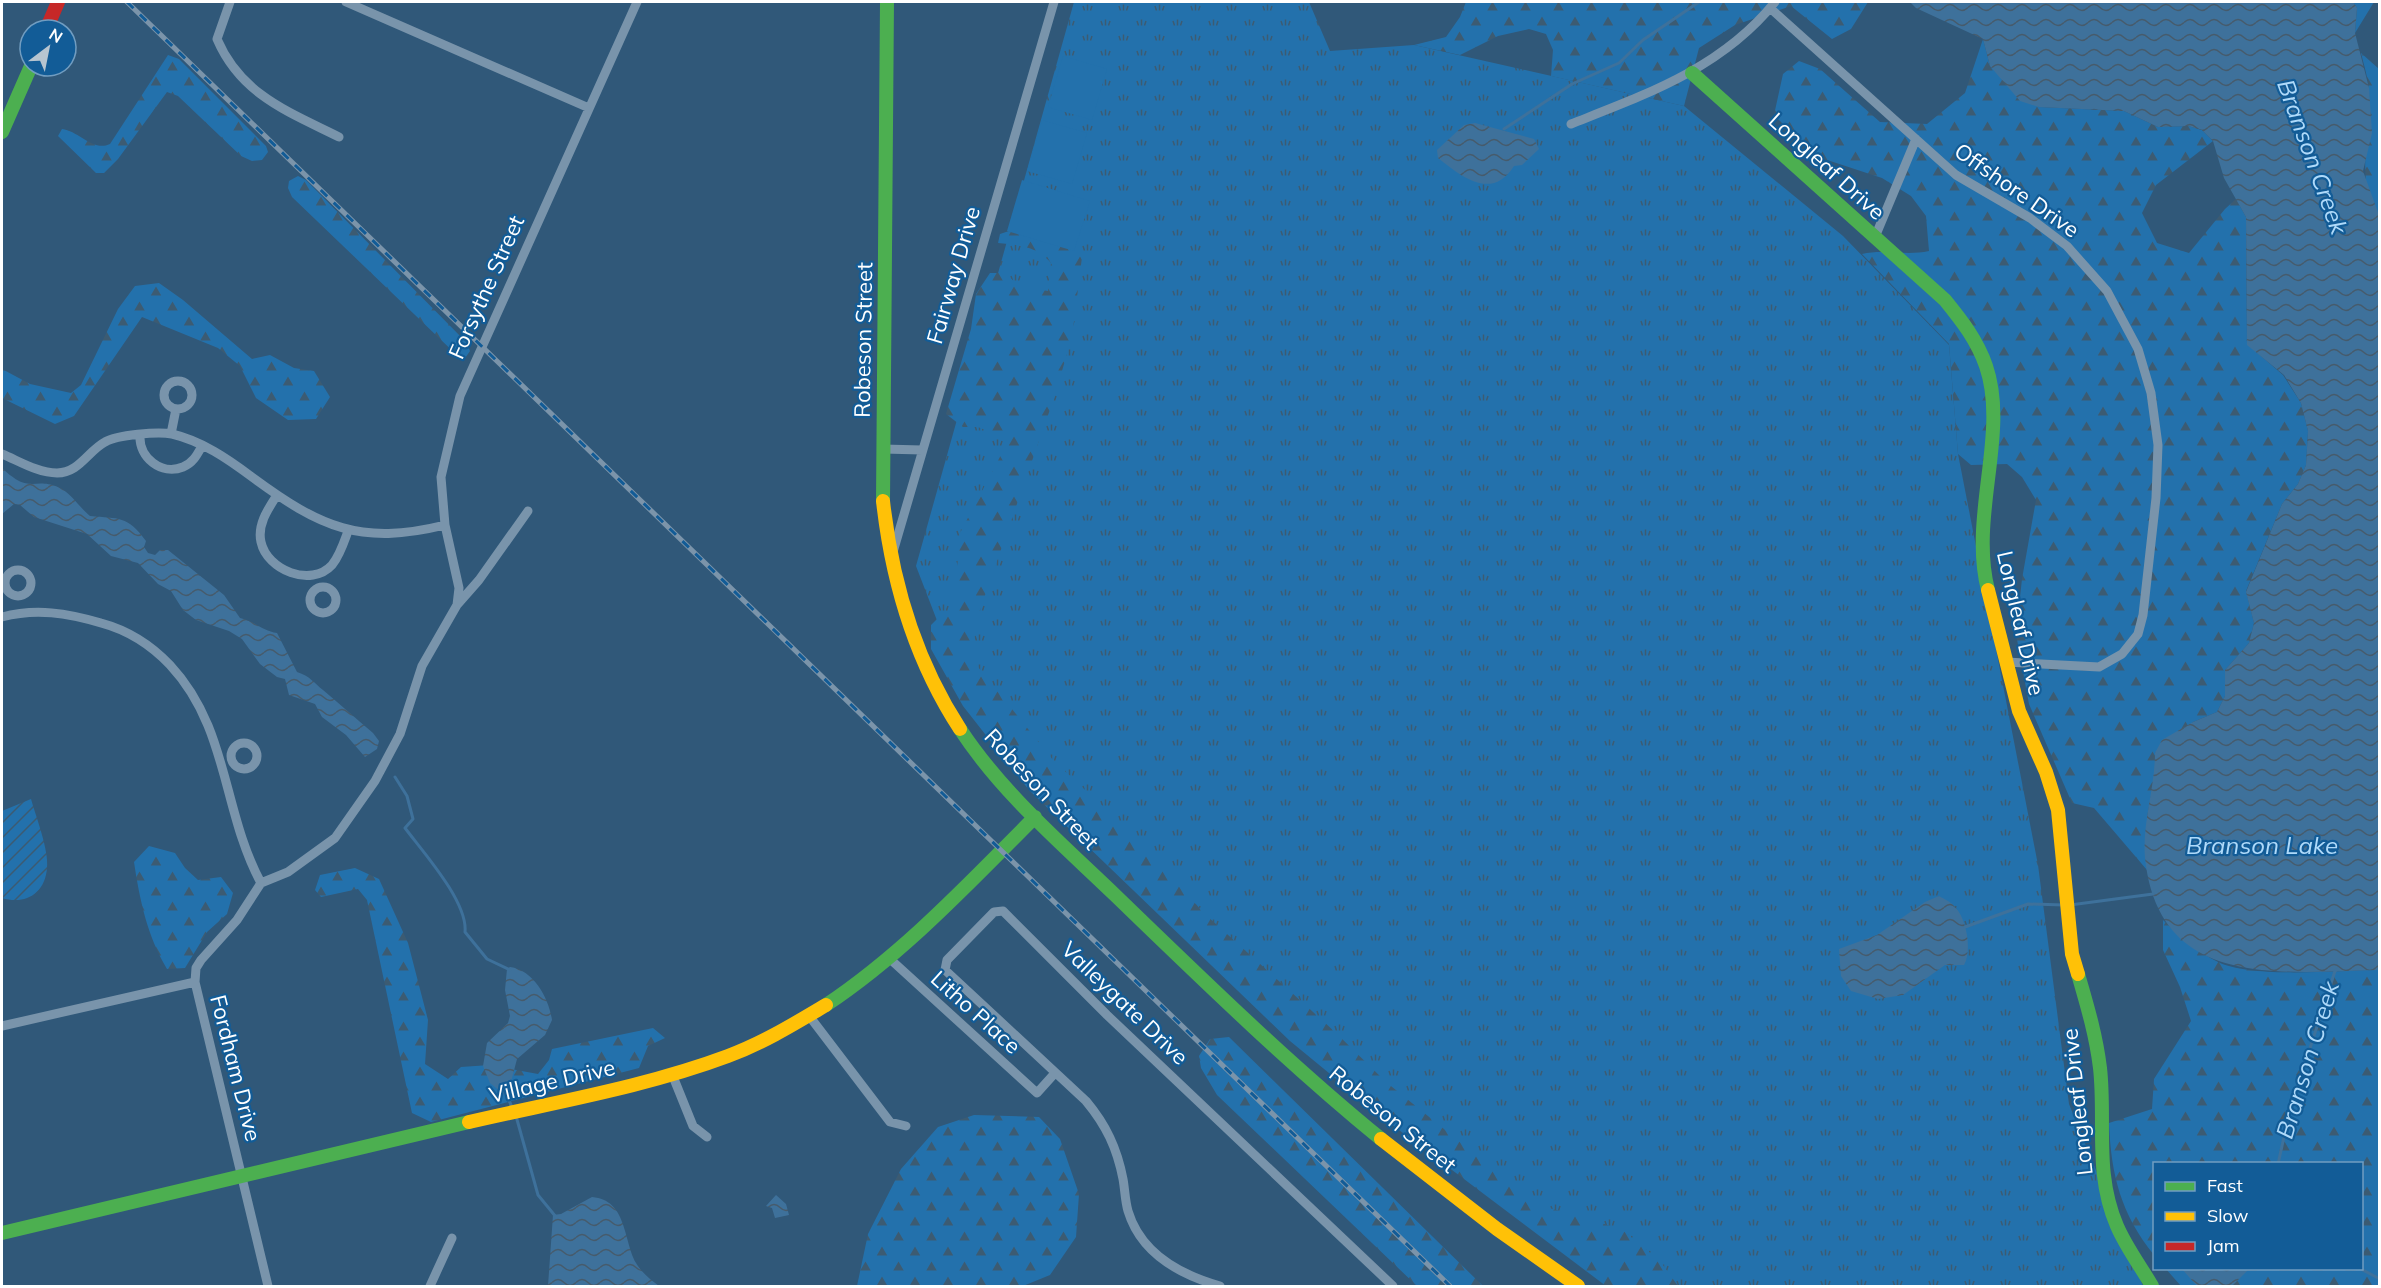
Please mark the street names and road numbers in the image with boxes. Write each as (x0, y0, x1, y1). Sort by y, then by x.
street label: Longleaf Drive (1763, 106, 1891, 226)
street label: Offshore Drive (1949, 137, 2085, 243)
street label: Fairway Drive (920, 203, 986, 347)
street label: Forsythe Street (442, 211, 530, 363)
street label: Robeson Street (848, 262, 878, 418)
street label: Longleaf Drive (1991, 548, 2051, 698)
street label: Robeson Street (979, 723, 1106, 856)
street label: Valleygate Drive (1056, 935, 1194, 1071)
street label: Litho Place (925, 964, 1027, 1060)
street label: Fordham Drive (204, 992, 268, 1144)
street label: Longleaf Drive (2055, 1027, 2099, 1177)
street label: Village Drive (486, 1053, 618, 1109)
street label: Robeson Street (1324, 1059, 1463, 1179)

